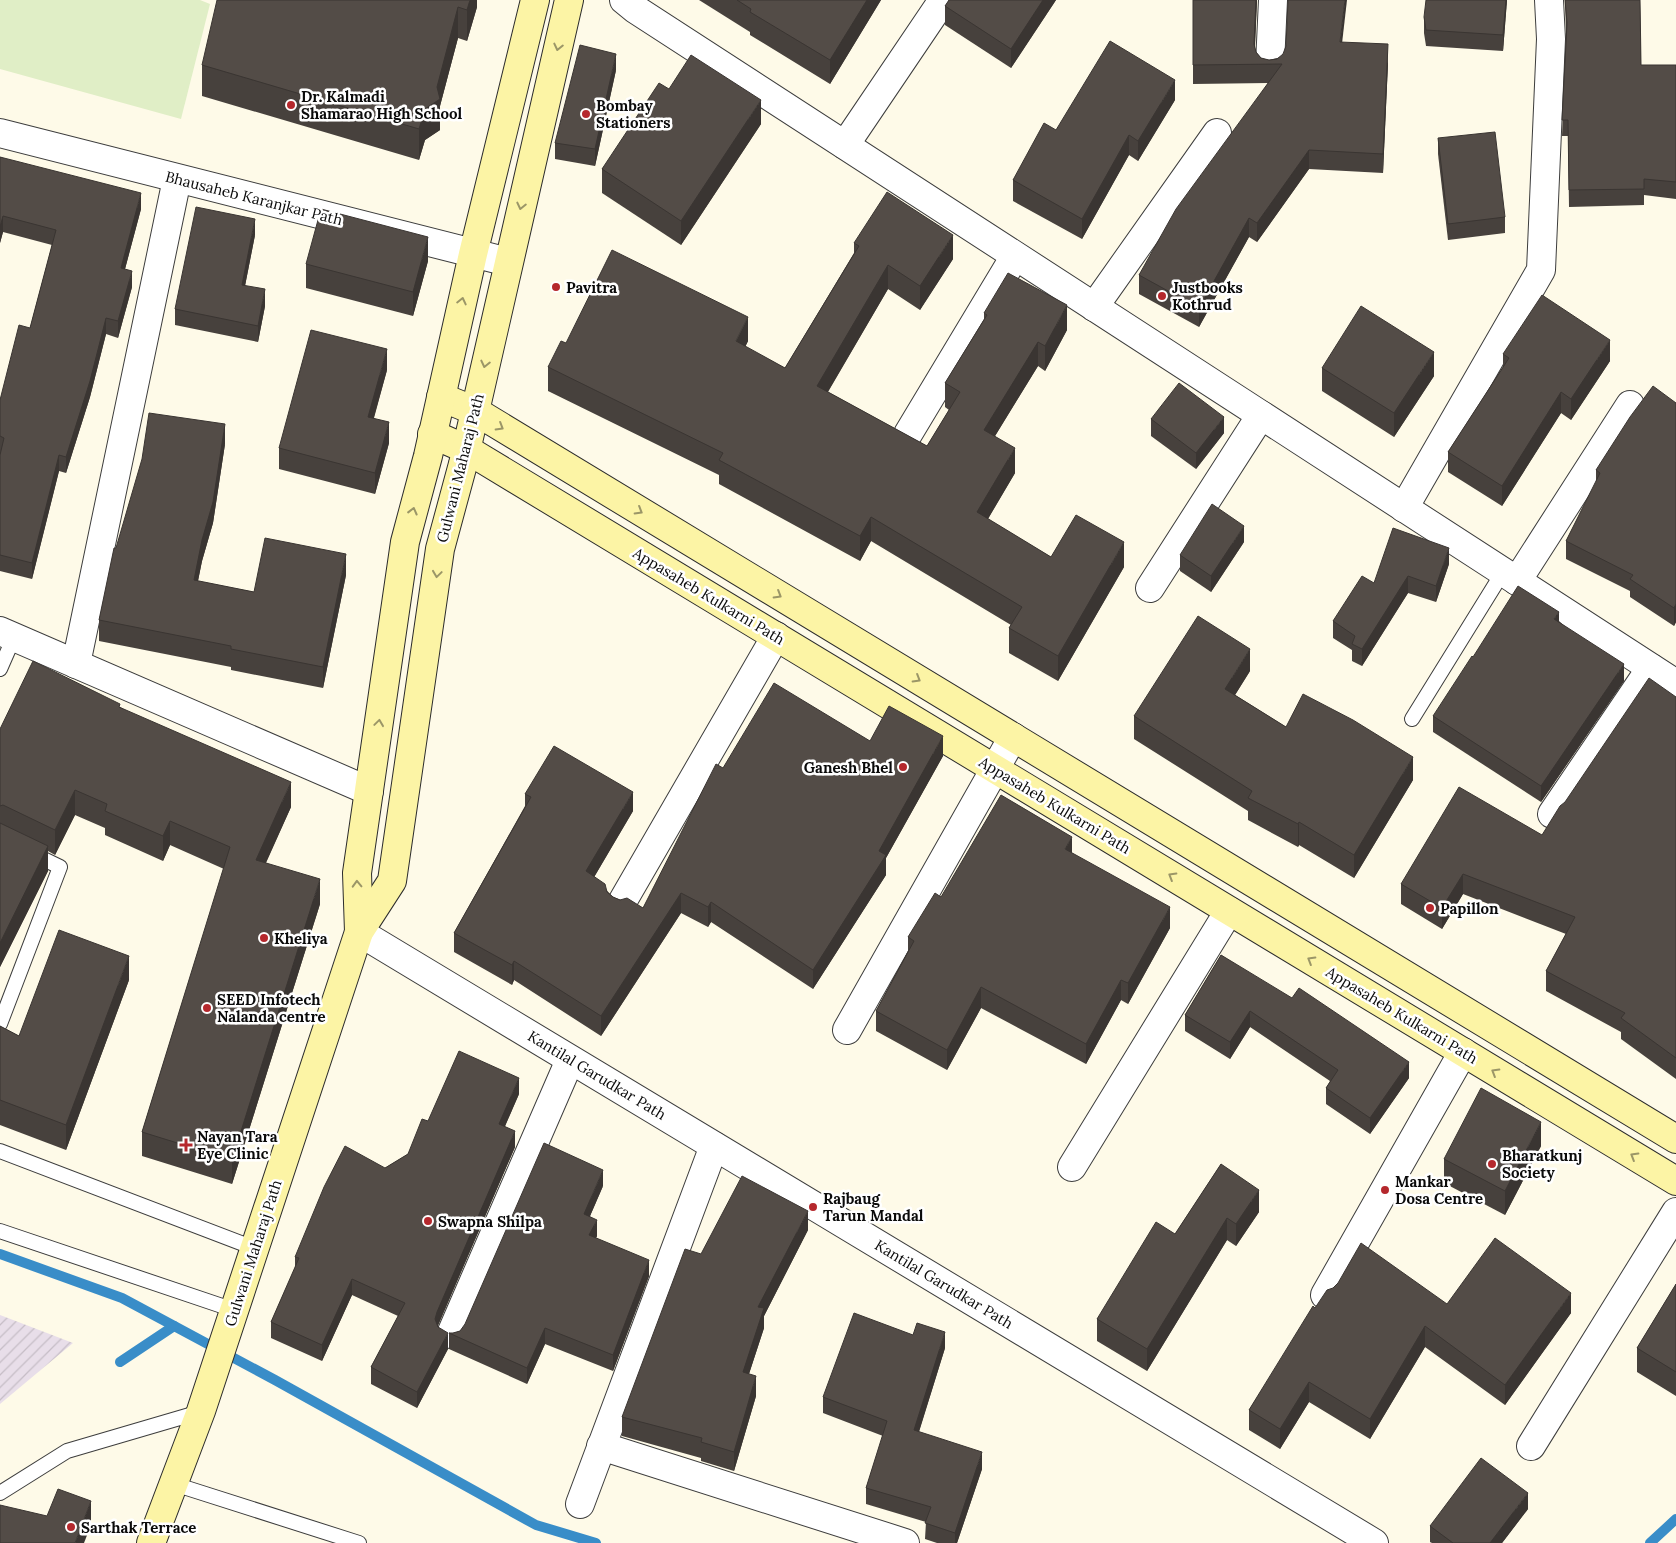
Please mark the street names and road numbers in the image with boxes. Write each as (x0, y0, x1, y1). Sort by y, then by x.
street label: Bhausaheb Karanjkar Path (163, 167, 345, 229)
street label: Gulwani Maharaj Path (432, 392, 488, 544)
street label: Appasaheb Kulkarni Path (629, 543, 788, 649)
street label: Appasaheb Kulkarni Path (975, 752, 1134, 858)
street label: Appasaheb Kulkarni Path (1322, 962, 1481, 1068)
street label: Kantilal Garudkar Path (524, 1026, 670, 1124)
street label: Gulwani Maharaj Path (220, 1177, 286, 1329)
street label: Kantilal Garudkar Path (871, 1235, 1017, 1333)

